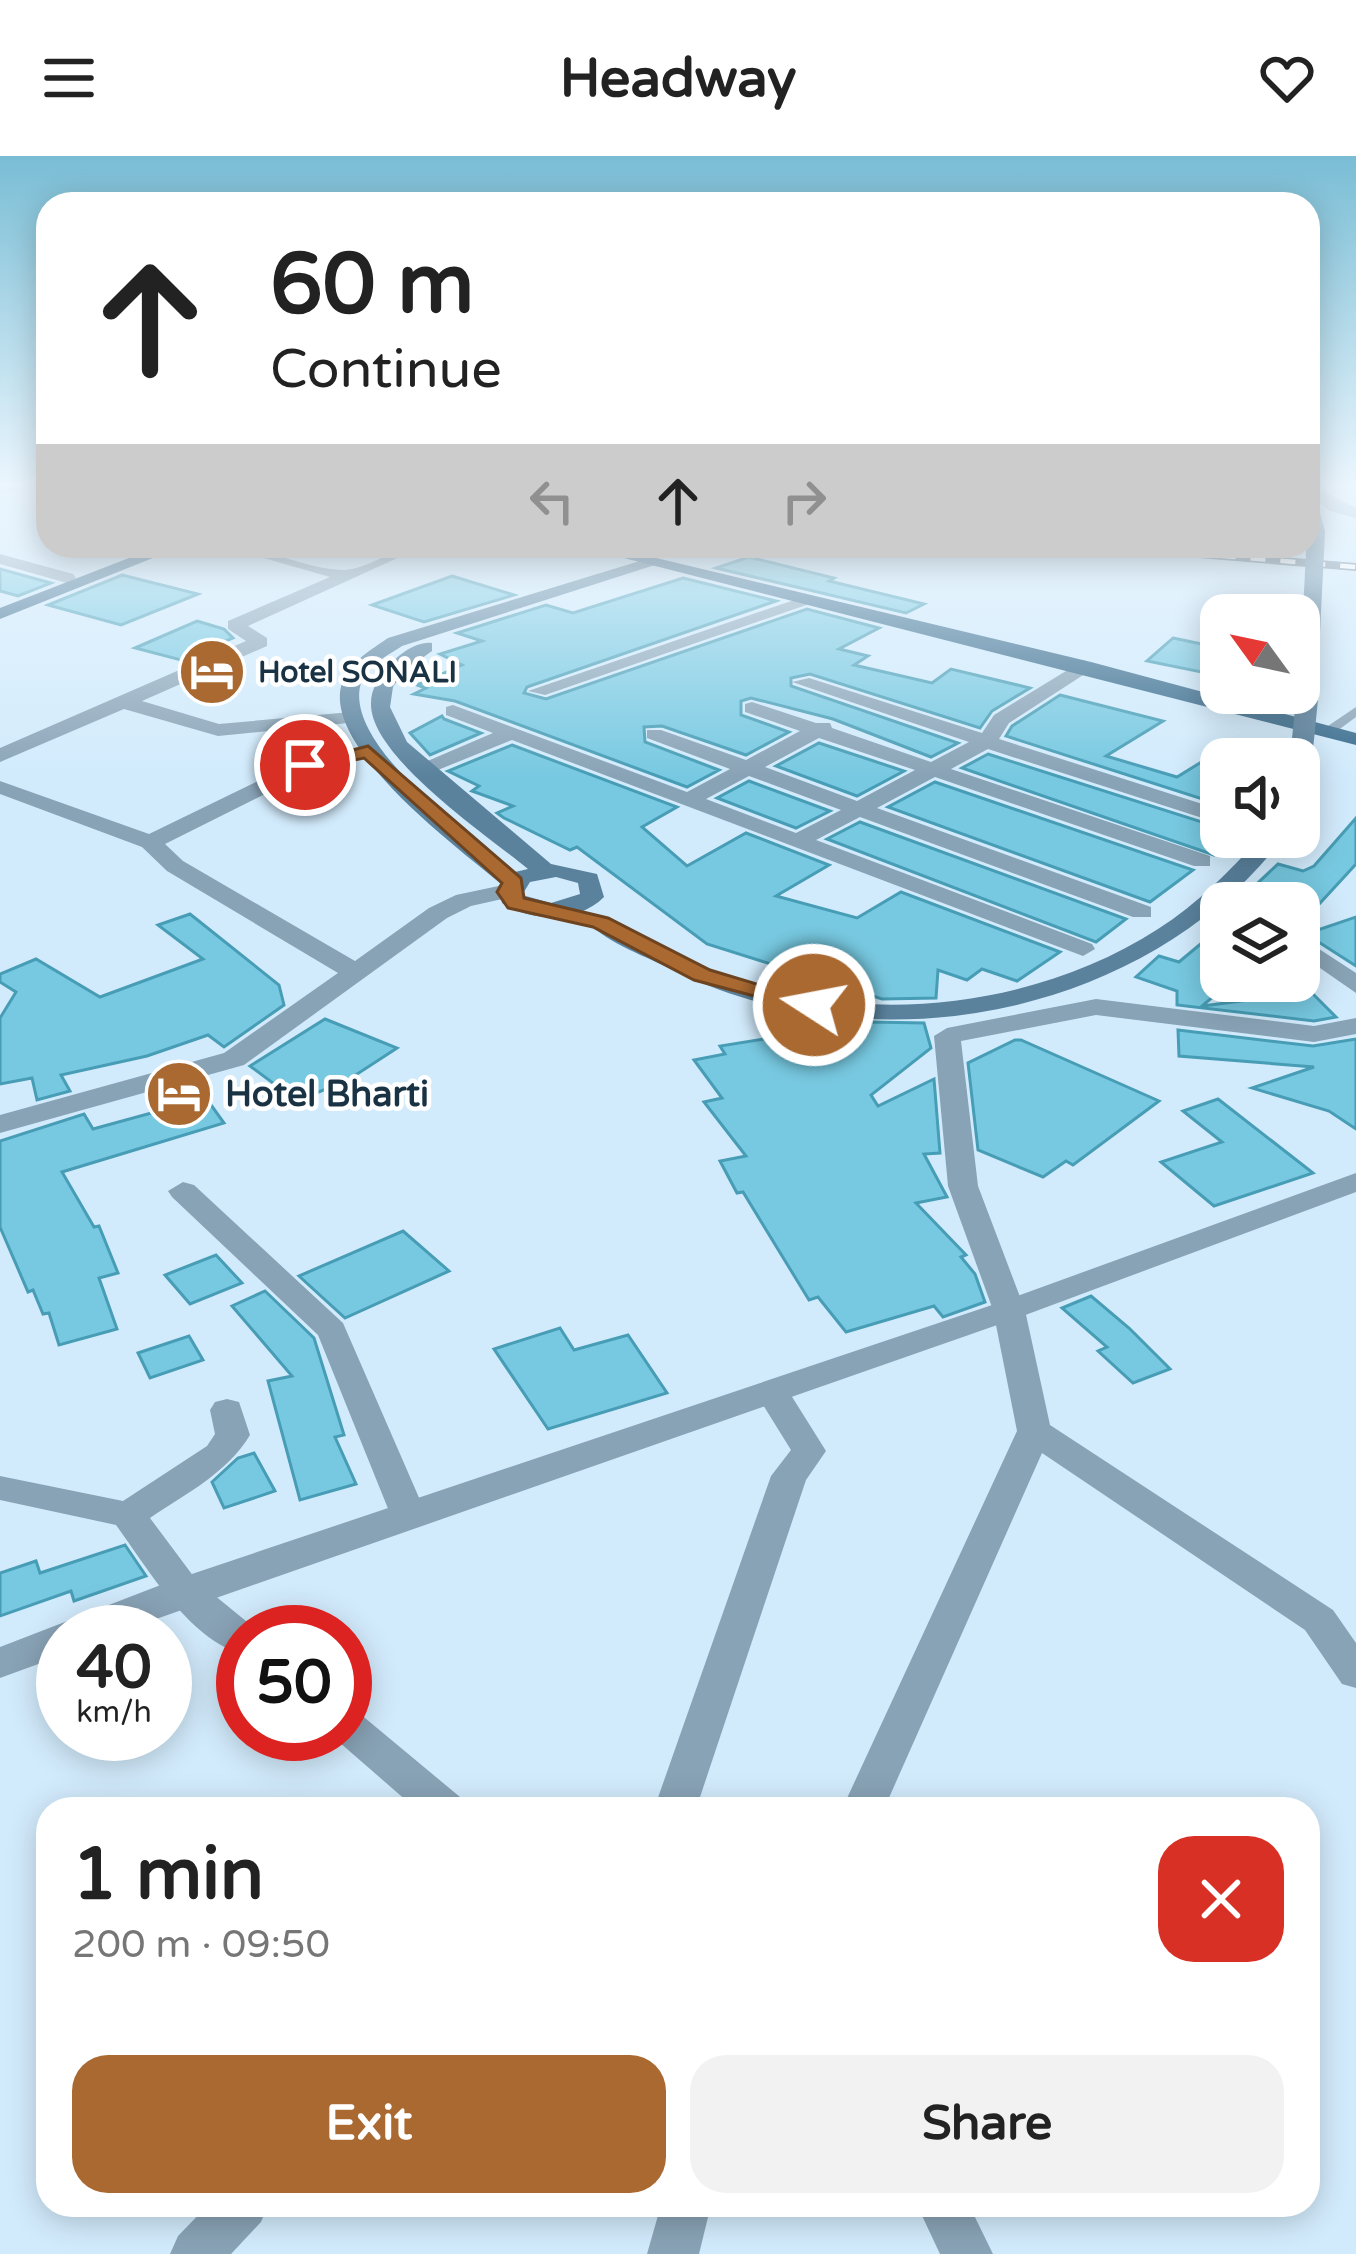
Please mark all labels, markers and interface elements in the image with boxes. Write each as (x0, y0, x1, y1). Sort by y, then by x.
icon: menu (36, 45, 102, 111)
icon: heart (1254, 45, 1320, 111)
text: Headway (560, 46, 796, 111)
text: 60 m (270, 235, 474, 336)
icon: ahead (72, 240, 228, 396)
text: Continue (270, 337, 502, 402)
icon: left (519, 468, 585, 534)
icon: ahead (645, 468, 711, 534)
icon: right (771, 468, 837, 534)
north arrow (1200, 594, 1320, 714)
map controls (1200, 594, 1320, 1002)
hotel icon: Hotel SONALI (177, 637, 247, 707)
place label: Hotel SONALI (258, 654, 457, 691)
pin (254, 714, 356, 816)
icon: arrive (272, 732, 338, 798)
button: sound (1200, 738, 1320, 858)
button: layers (1200, 882, 1320, 1002)
position arrow (751, 942, 877, 1068)
hotel icon: Hotel Bharti (144, 1059, 214, 1129)
place label: Hotel Bharti (225, 1073, 429, 1116)
speed limit sign: 50 (216, 1605, 372, 1761)
text: 40 (76, 1632, 152, 1704)
text: km/h (76, 1694, 152, 1731)
text: 1 min (72, 1832, 264, 1919)
button: close (1158, 1836, 1284, 1962)
text: 200 m · 09:50 (72, 1921, 330, 1968)
button: Exit (72, 2055, 666, 2193)
button: Share (690, 2055, 1284, 2193)

